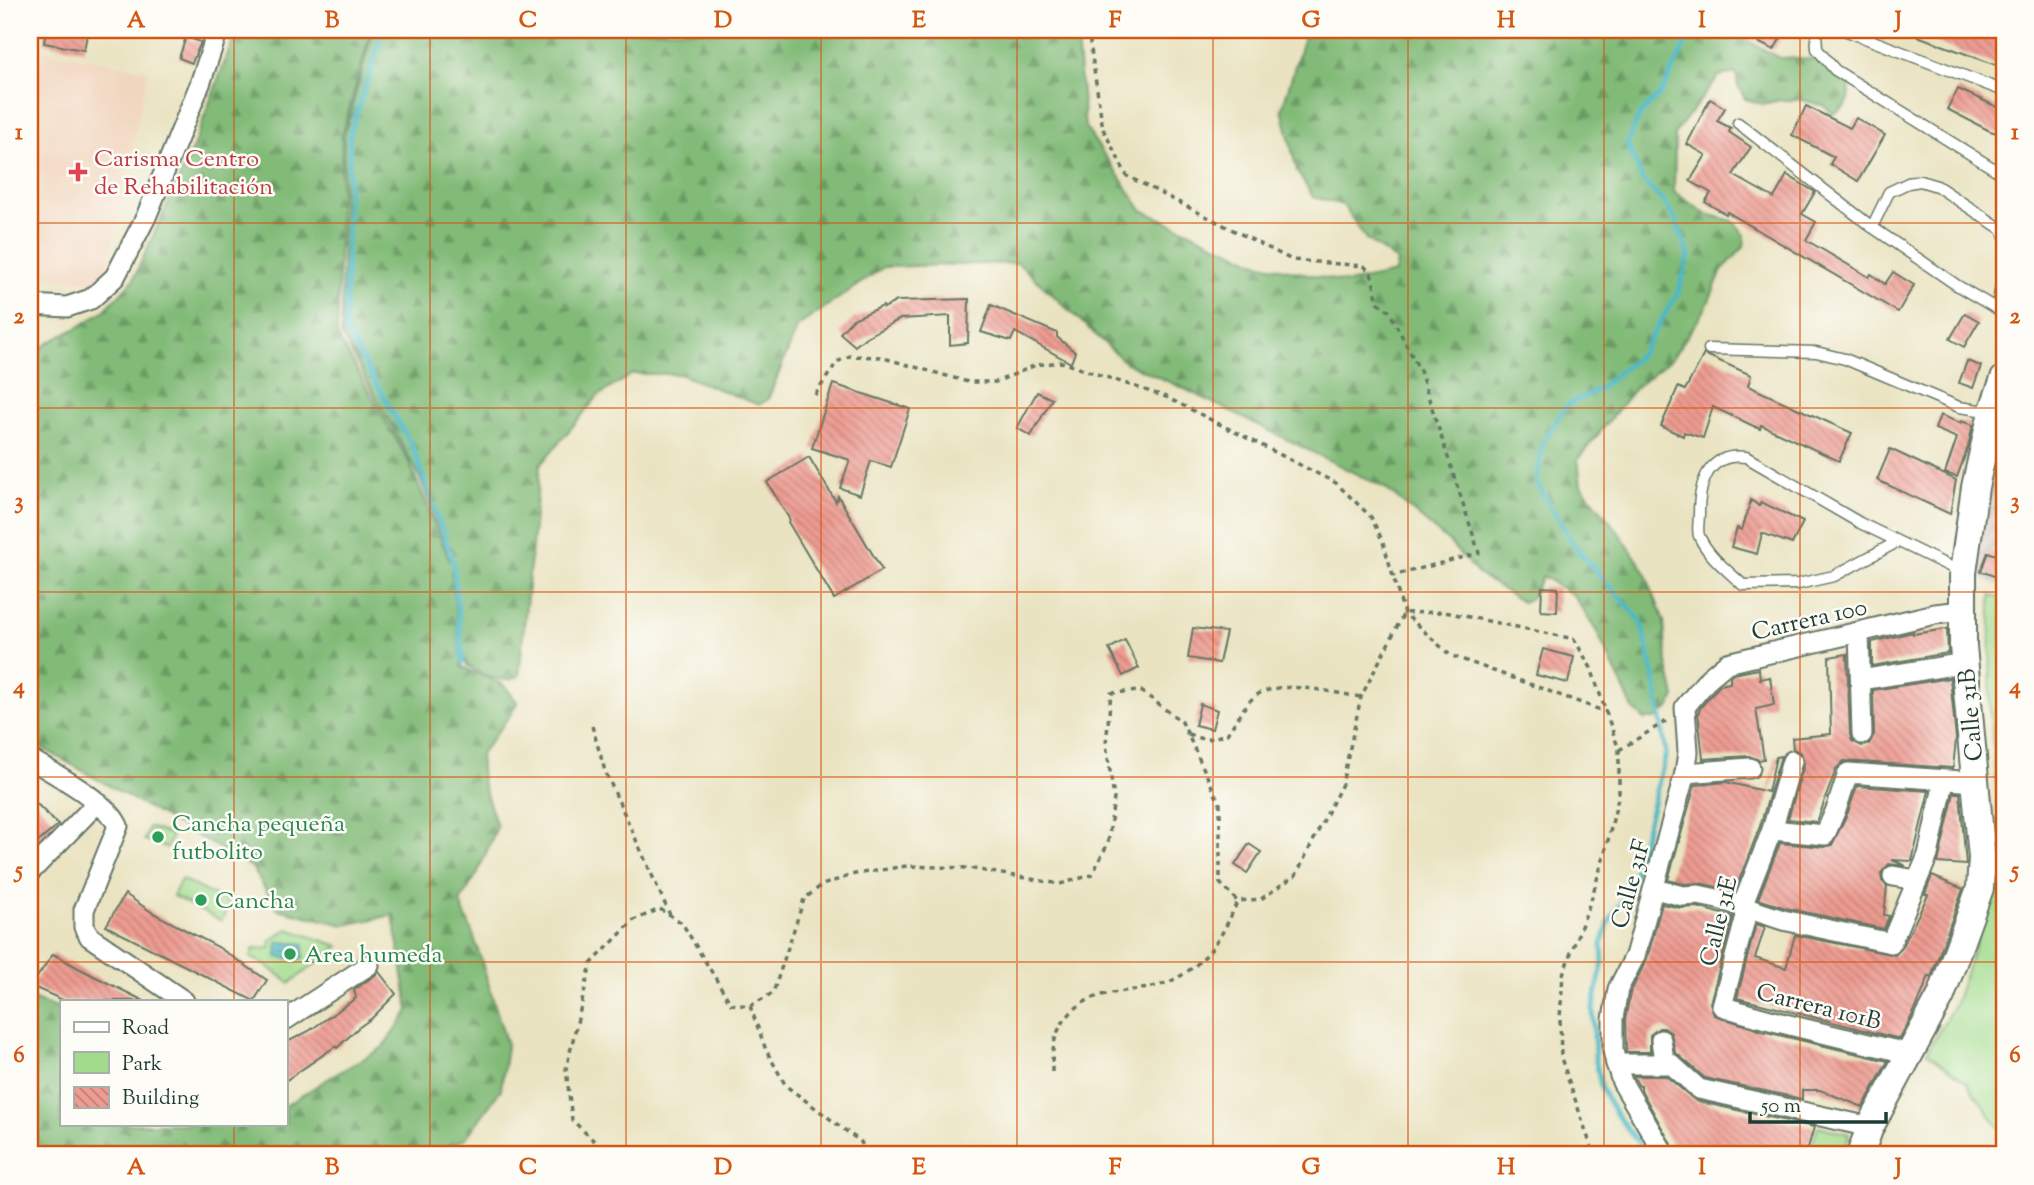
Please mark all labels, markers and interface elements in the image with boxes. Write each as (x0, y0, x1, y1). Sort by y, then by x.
text: A (127, 5, 146, 38)
text: B (325, 5, 340, 38)
text: C (519, 5, 537, 38)
text: D (714, 5, 732, 38)
text: E (912, 5, 926, 38)
text: F (1109, 5, 1122, 38)
text: G (1302, 5, 1321, 38)
text: H (1497, 5, 1516, 38)
text: I (1698, 5, 1706, 38)
text: J (1893, 5, 1902, 38)
text: 1 (15, 117, 23, 150)
text: 1 (2011, 117, 2019, 150)
place label: Carisma Centro de Rehabilitación (94, 143, 273, 205)
marker: Carisma Centro de Rehabilitación (68, 162, 88, 182)
text: 2 (14, 301, 25, 334)
text: 2 (2010, 301, 2021, 334)
text: 3 (14, 486, 24, 519)
text: 3 (2010, 486, 2020, 519)
street label: Carrera 100 (1748, 591, 1870, 651)
street label: Calle 31B (1951, 667, 1993, 762)
text: 4 (12, 671, 25, 704)
text: 4 (2008, 671, 2021, 704)
place label: Cancha pequeña futbolito (172, 808, 345, 870)
marker: Cancha pequeña futbolito (150, 829, 166, 845)
street label: Calle 31F (1604, 836, 1660, 933)
text: 5 (13, 855, 23, 888)
text: 5 (2009, 855, 2019, 888)
street label: Calle 31E (1692, 872, 1748, 970)
place label: Cancha (215, 885, 295, 919)
marker: Cancha (193, 892, 209, 908)
place label: Area humeda (304, 939, 442, 973)
marker: Area humeda (282, 946, 298, 962)
street label: Carrera 101B (1752, 976, 1885, 1040)
legend (60, 1000, 287, 1126)
text: Road (122, 1014, 169, 1044)
text: 6 (13, 1040, 25, 1073)
text: 6 (2009, 1040, 2021, 1073)
text: Park (122, 1050, 163, 1080)
scale bar (1750, 1080, 1887, 1124)
text: Building (122, 1084, 199, 1114)
text: 50 m (1760, 1092, 1801, 1122)
text: A (127, 1152, 146, 1185)
text: B (325, 1152, 340, 1185)
text: C (519, 1152, 537, 1185)
text: D (714, 1152, 732, 1185)
text: E (912, 1152, 926, 1185)
text: F (1109, 1152, 1122, 1185)
text: G (1302, 1152, 1321, 1185)
text: H (1497, 1152, 1516, 1185)
text: I (1698, 1152, 1706, 1185)
text: J (1893, 1152, 1902, 1185)

